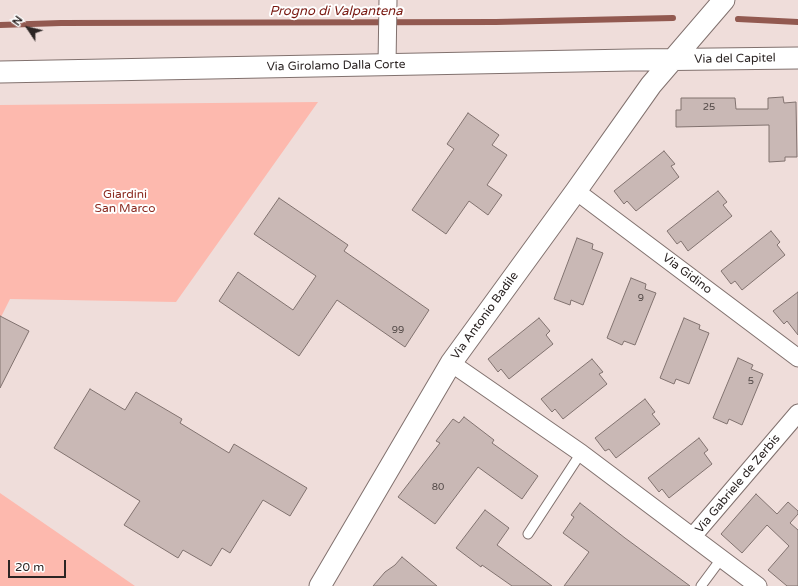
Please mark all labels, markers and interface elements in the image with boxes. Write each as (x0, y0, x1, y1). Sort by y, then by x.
water label: Progno di Valpantena (269, 4, 403, 20)
north arrow (8, 8, 48, 48)
text: N (10, 13, 26, 28)
street label: Via del Capitel (694, 51, 776, 67)
street label: Via Girolamo Dalla Corte (266, 58, 406, 74)
house number: 25 (703, 101, 715, 113)
park label: Giardini San Marco (95, 188, 155, 216)
street label: Via Gidino (659, 251, 715, 297)
street label: Via Antonio Badile (448, 269, 522, 363)
house number: 9 (638, 292, 644, 304)
house number: 99 (392, 324, 404, 336)
house number: 5 (748, 375, 754, 387)
street label: Via Gabriele de Zerbis (692, 432, 784, 536)
house number: 80 (432, 481, 444, 493)
scale bar (10, 552, 68, 578)
text: 20 m (15, 560, 44, 574)

